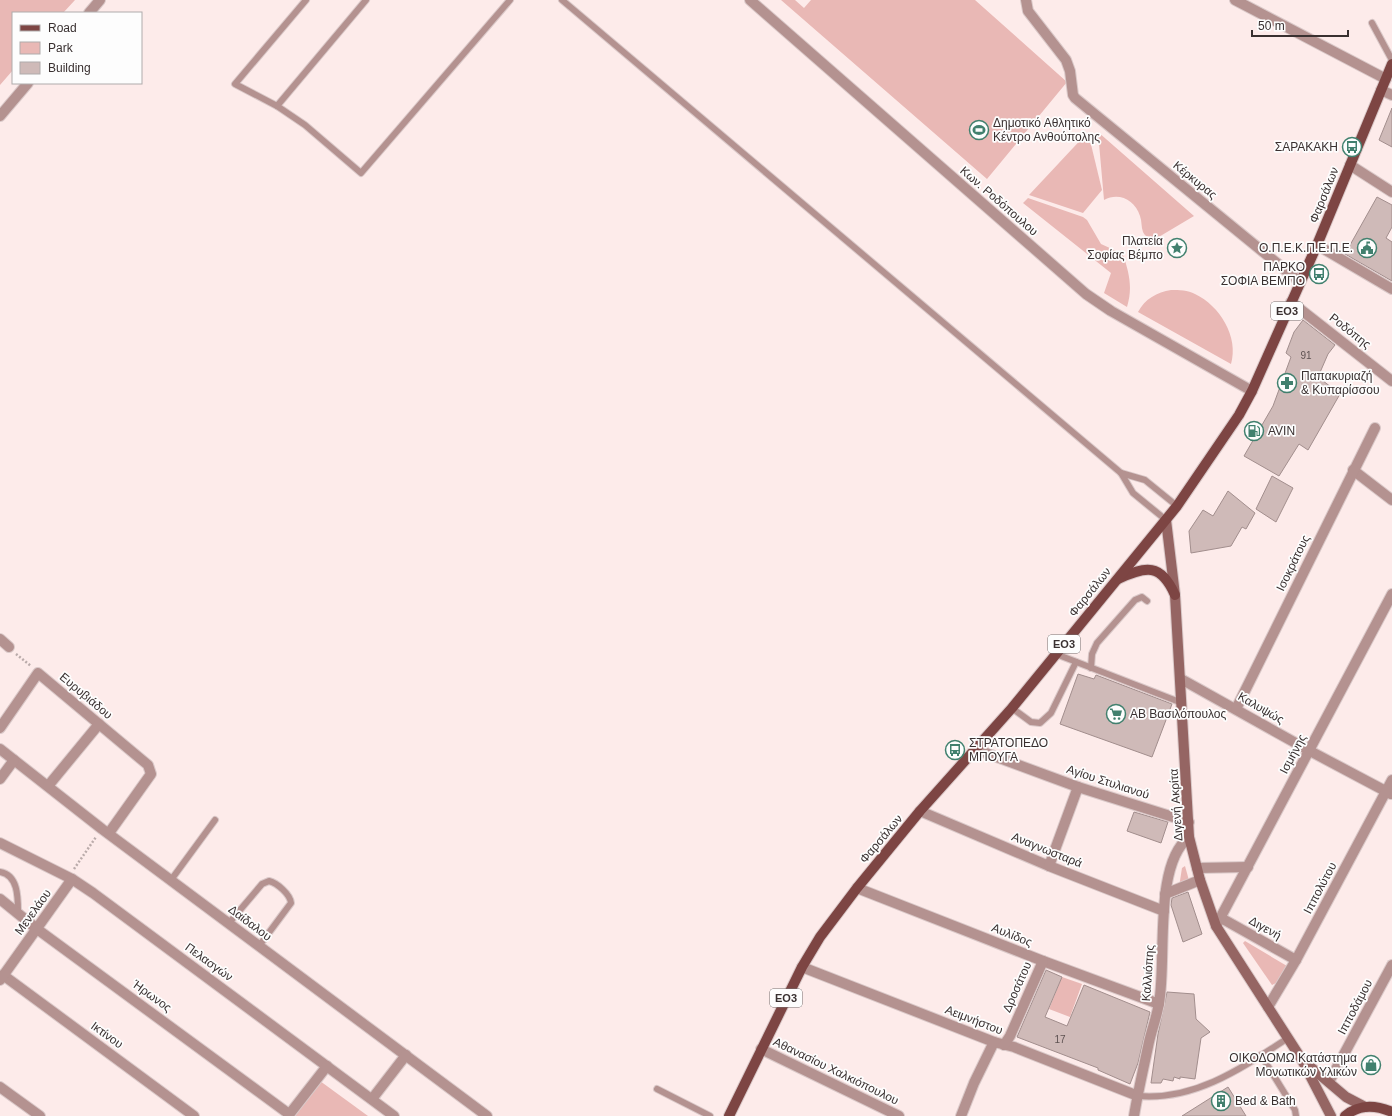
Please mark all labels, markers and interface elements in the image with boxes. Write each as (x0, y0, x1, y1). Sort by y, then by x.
legend (12, 12, 142, 84)
scale bar (1252, 12, 1348, 38)
text: 50 m (1258, 19, 1285, 33)
text: Road (48, 21, 77, 35)
text: Park (48, 41, 74, 55)
text: Building (48, 61, 91, 75)
place label: Δημοτικό Αθλητικό Κέντρο Ανθούπολης (993, 116, 1100, 144)
sports icon: Δημοτικό Αθλητικό Κέντρο Ανθούπολης (968, 119, 990, 141)
bus stop icon: ΣΑΡΑΚΑΚΗ (1341, 136, 1363, 158)
place label: ΣΑΡΑΚΑΚΗ (1275, 140, 1338, 154)
street label: Κέρκυρας (1170, 158, 1220, 202)
street label: Κων. Ροδόπουλου (957, 164, 1041, 238)
street label: Φαρσάλων (1306, 165, 1342, 225)
place label: Πλατεία Σοφίας Βέμπο (1087, 234, 1163, 262)
place icon: Πλατεία Σοφίας Βέμπο (1166, 237, 1188, 259)
public building icon: Ο.Π.Ε.Κ.Π.Ε.Π.Ε. (1356, 237, 1378, 259)
place label: Ο.Π.Ε.Κ.Π.Ε.Π.Ε. (1259, 241, 1353, 255)
place label: ΠΑΡΚΟ ΣΟΦΙΑ ΒΕΜΠΟ (1221, 260, 1305, 288)
bus stop icon: ΠΑΡΚΟ ΣΟΦΙΑ ΒΕΜΠΟ (1308, 263, 1330, 285)
road number: ΕΟ3 (1271, 302, 1303, 320)
street label: Ροδόπης (1327, 311, 1374, 352)
house number: 91 (1300, 350, 1312, 361)
place label: Παπακυριαζή & Κυπαρίσσου (1301, 369, 1380, 397)
pharmacy icon: Παπακυριαζή & Κυπαρίσσου (1276, 372, 1298, 394)
fuel station icon: AVIN (1243, 420, 1265, 442)
place label: AVIN (1268, 424, 1295, 438)
street label: Ισοκράτους (1273, 532, 1313, 593)
street label: Φαρσάλων (1066, 565, 1114, 619)
road number: ΕΟ3 (1048, 635, 1080, 653)
street label: Ευρυβιάδου (57, 670, 115, 722)
street label: Καλυψώς (1236, 689, 1287, 727)
supermarket icon: ΑΒ Βασιλόπουλος (1105, 703, 1127, 725)
place label: ΑΒ Βασιλόπουλος (1130, 707, 1227, 721)
street label: Ισμήνης (1277, 732, 1309, 776)
place label: ΣΤΡΑΤΟΠΕΔΟ ΜΠΟΥΓΑ (969, 736, 1048, 764)
bus stop icon: ΣΤΡΑΤΟΠΕΔΟ ΜΠΟΥΓΑ (944, 739, 966, 761)
street label: Αγίου Στυλιανού (1065, 762, 1151, 802)
street label: Διγενή Ακρίτα (1166, 768, 1186, 842)
street label: Φαρσάλων (857, 812, 905, 866)
street label: Αναγνωσταρά (1010, 830, 1084, 871)
street label: Ιππολύτου (1301, 860, 1339, 916)
street label: Μενελάου (12, 887, 54, 937)
street label: Δαίδαλου (226, 902, 274, 944)
street label: Διγενή (1246, 913, 1284, 943)
street label: Αυλίδος (990, 921, 1034, 950)
street label: Πελασγών (182, 940, 236, 984)
street label: Καλλιόπης (1139, 944, 1157, 1002)
street label: Δροσάτου (1000, 960, 1034, 1014)
street label: Ήρωνος (129, 977, 174, 1015)
street label: Ιπποδάμου (1335, 977, 1375, 1037)
road number: ΕΟ3 (770, 989, 802, 1007)
street label: Αειμνήστου (943, 1003, 1005, 1037)
street label: Ικτίνου (88, 1019, 126, 1051)
house number: 17 (1054, 1034, 1066, 1045)
street label: Αθανασίου Χαλκιόπουλου (771, 1035, 901, 1107)
place label: ΟΙΚΟΔΟΜΩ Κατάστημα Μονωτικών Υλικών (1229, 1051, 1357, 1079)
shop icon: ΟΙΚΟΔΟΜΩ Κατάστημα Μονωτικών Υλικών (1360, 1054, 1382, 1076)
building icon: Bed & Bath (1210, 1090, 1232, 1112)
place label: Bed & Bath (1235, 1094, 1296, 1108)

